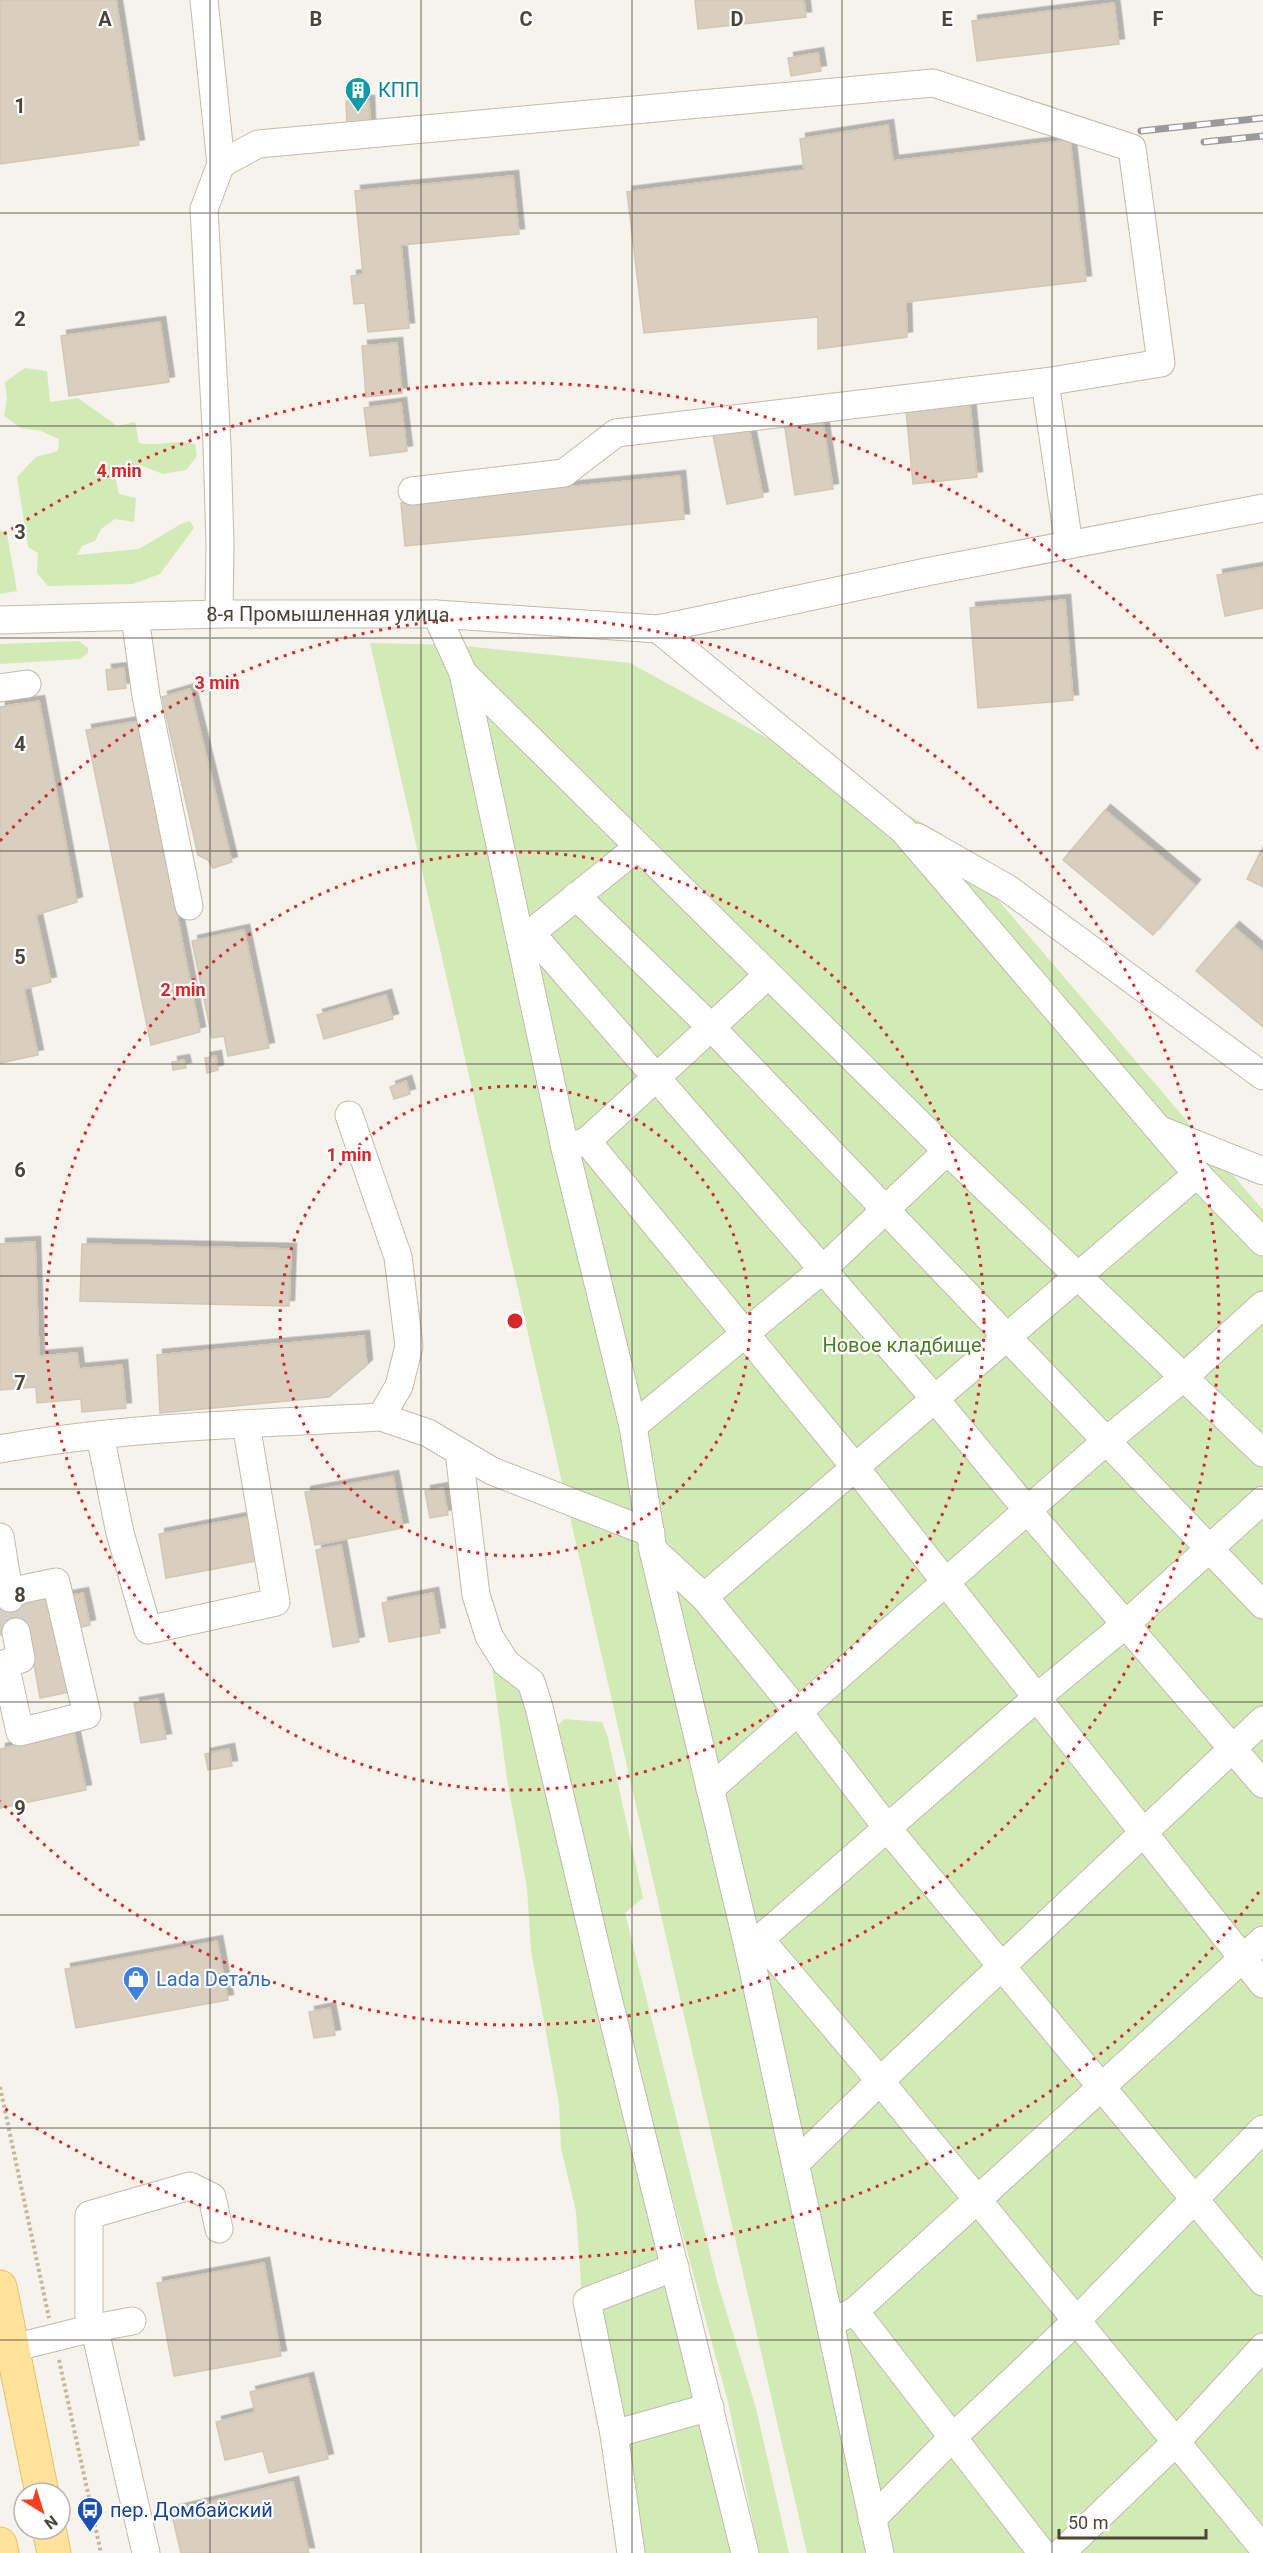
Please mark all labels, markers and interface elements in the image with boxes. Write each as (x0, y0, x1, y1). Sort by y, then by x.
text: A (98, 7, 112, 31)
text: B (310, 7, 322, 31)
text: C (519, 7, 533, 31)
text: D (731, 7, 744, 31)
text: E (941, 7, 953, 31)
text: F (1153, 7, 1164, 31)
building icon: КПП (343, 75, 373, 113)
place label: КПП (378, 78, 419, 102)
text: 1 (14, 94, 26, 118)
text: 2 (14, 307, 26, 331)
text: 4 min (96, 460, 142, 481)
text: 3 (14, 520, 26, 544)
street label: 8-я Промышленная улица (206, 602, 450, 627)
text: 3 min (194, 672, 240, 693)
text: 4 (14, 732, 26, 756)
text: 5 (14, 945, 26, 969)
text: 2 min (160, 979, 206, 1000)
text: 1 min (326, 1144, 372, 1165)
text: 6 (14, 1158, 26, 1182)
centre of rings (505, 1311, 525, 1331)
park label: Новое кладбище (822, 1333, 982, 1357)
text: 7 (14, 1371, 26, 1395)
text: 8 (14, 1583, 26, 1607)
text: 9 (14, 1796, 26, 1820)
shop icon: Lada Dеталь (121, 1964, 151, 2002)
place label: Lada Dеталь (156, 1967, 271, 1991)
north arrow (12, 2481, 72, 2541)
bus stop icon: пер. Домбайский (75, 2495, 105, 2533)
place label: пер. Домбайский (110, 2498, 273, 2522)
scale bar (1059, 2502, 1206, 2540)
text: N (41, 2511, 61, 2533)
text: 50 m (1068, 2512, 1108, 2533)

